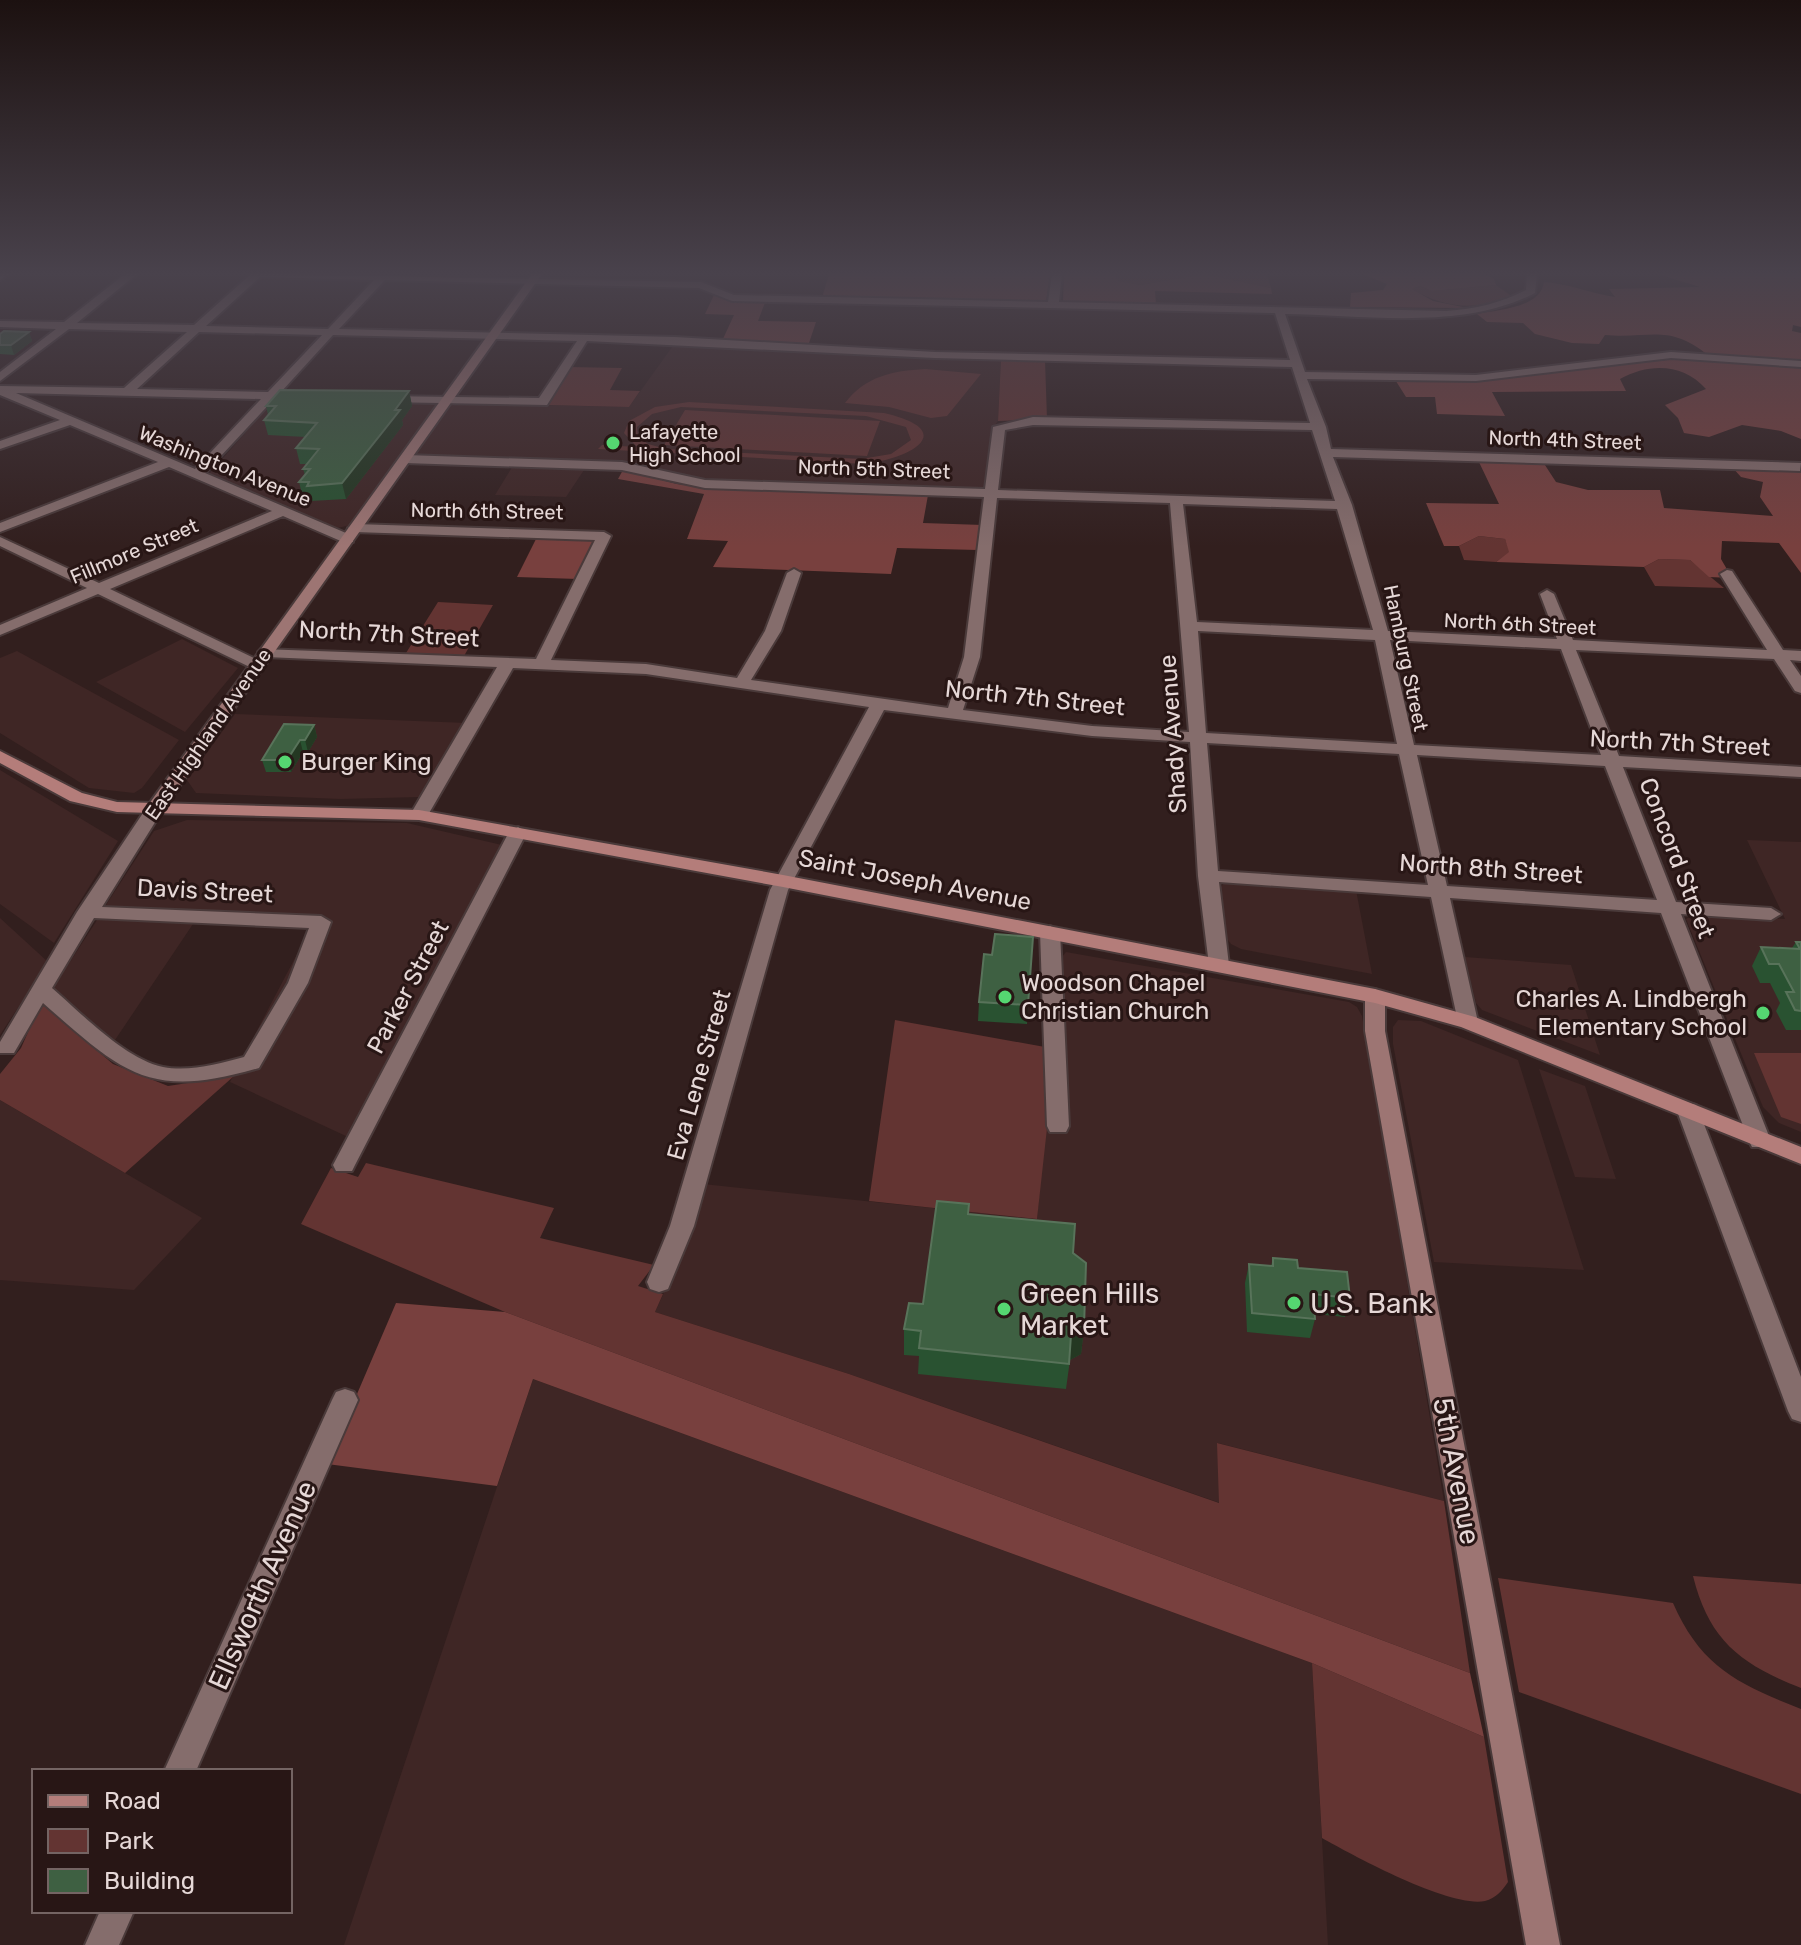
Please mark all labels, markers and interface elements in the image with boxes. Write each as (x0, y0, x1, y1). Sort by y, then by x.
street label: Washington Avenue (135, 420, 315, 512)
place label: Lafayette High School (629, 420, 741, 467)
street label: North 4th Street (1488, 425, 1642, 455)
marker: Lafayette High School (604, 434, 622, 452)
street label: North 5th Street (797, 454, 951, 484)
street label: North 6th Street (410, 498, 564, 524)
street label: Fillmore Street (66, 513, 202, 589)
street label: Hamburg Street (1379, 583, 1433, 734)
street label: North 6th Street (1443, 608, 1597, 640)
street label: North 7th Street (298, 615, 480, 653)
street label: East Highland Avenue (140, 644, 276, 824)
street label: Shady Avenue (1153, 654, 1193, 814)
street label: North 7th Street (944, 675, 1126, 721)
street label: North 7th Street (1589, 724, 1771, 762)
place label: Burger King (301, 748, 432, 776)
marker: Burger King (276, 753, 294, 771)
street label: Concord Street (1634, 774, 1720, 942)
street label: Saint Joseph Avenue (796, 844, 1034, 916)
street label: North 8th Street (1398, 849, 1584, 889)
street label: Davis Street (136, 873, 274, 909)
street label: Parker Street (361, 916, 455, 1058)
place label: Woodson Chapel Christian Church (1021, 969, 1209, 1025)
place label: Charles A. Lindbergh Elementary School (1516, 985, 1747, 1041)
street label: Eva Lene Street (661, 987, 737, 1163)
marker: Woodson Chapel Christian Church (996, 988, 1014, 1006)
marker: Charles A. Lindbergh Elementary School (1754, 1004, 1772, 1022)
place label: Green Hills Market (1020, 1277, 1159, 1342)
place label: U.S. Bank (1310, 1287, 1433, 1320)
marker: U.S. Bank (1285, 1294, 1303, 1312)
marker: Green Hills Market (995, 1300, 1013, 1318)
street label: 5th Avenue (1426, 1395, 1487, 1547)
street label: Ellsworth Avenue (202, 1476, 323, 1695)
legend (32, 1769, 292, 1913)
text: Road (104, 1787, 161, 1815)
text: Park (104, 1827, 155, 1855)
text: Building (104, 1867, 195, 1895)

